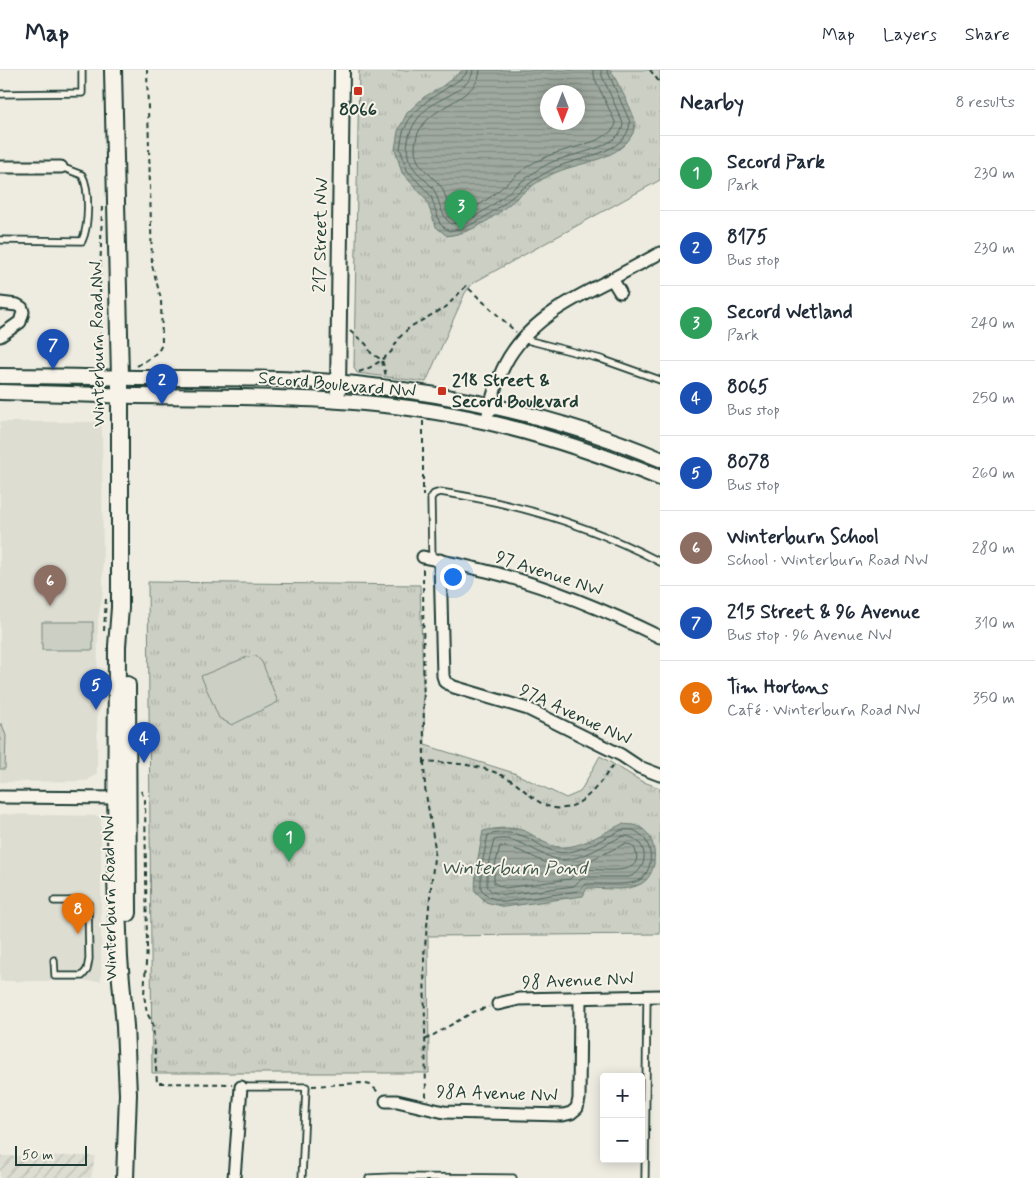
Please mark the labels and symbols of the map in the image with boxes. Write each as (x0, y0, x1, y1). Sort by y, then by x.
marker: 8066 (352, 85, 364, 97)
north arrow (540, 85, 585, 130)
place label: 8066 (339, 98, 377, 122)
street label: 217 Street NW (308, 177, 334, 293)
pin: 3 (445, 190, 477, 231)
street label: Winterburn Road NW (85, 261, 111, 427)
pin: 7 (37, 329, 69, 370)
pin: 2 (146, 364, 178, 405)
street label: Secord Boulevard NW (257, 366, 417, 404)
place label: 218 Street & Secord Boulevard (452, 369, 579, 414)
marker: 218 Street & Secord Boulevard (436, 385, 448, 397)
street label: 97 Avenue NW (493, 545, 606, 603)
your location (440, 564, 466, 590)
pin: 6 (34, 565, 66, 606)
pin: 5 (80, 669, 112, 710)
street label: 97A Avenue NW (515, 679, 635, 751)
pin: 4 (128, 722, 160, 763)
street label: Winterburn Road NW (97, 815, 123, 981)
pin: 1 (273, 821, 305, 862)
water label: Winterburn Pond (441, 856, 589, 881)
pin: 8 (62, 893, 94, 934)
street label: 98 Avenue NW (522, 967, 634, 995)
street label: 98A Avenue NW (436, 1080, 558, 1108)
scale bar (15, 1143, 88, 1166)

